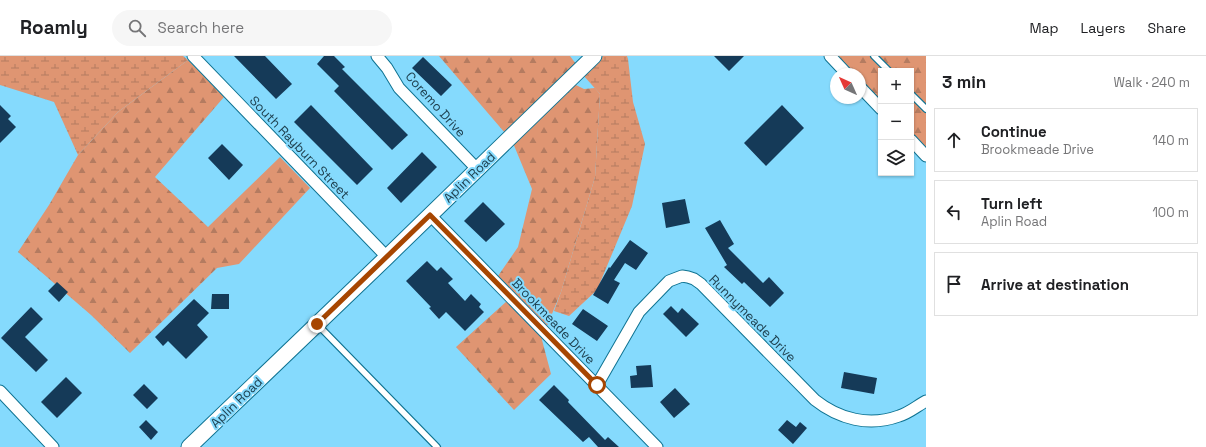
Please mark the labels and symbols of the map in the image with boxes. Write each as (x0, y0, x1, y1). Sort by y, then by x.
street label: Coremo Drive (402, 68, 470, 141)
north arrow (830, 68, 866, 104)
street label: South Rayburn Street (246, 92, 353, 203)
street label: Aplin Road (440, 148, 499, 206)
street label: Runnymeade Drive (705, 271, 800, 366)
street label: Brookmeade Drive (508, 275, 599, 368)
route end (308, 315, 326, 333)
street label: Aplin Road (207, 373, 266, 431)
route start (588, 376, 606, 394)

